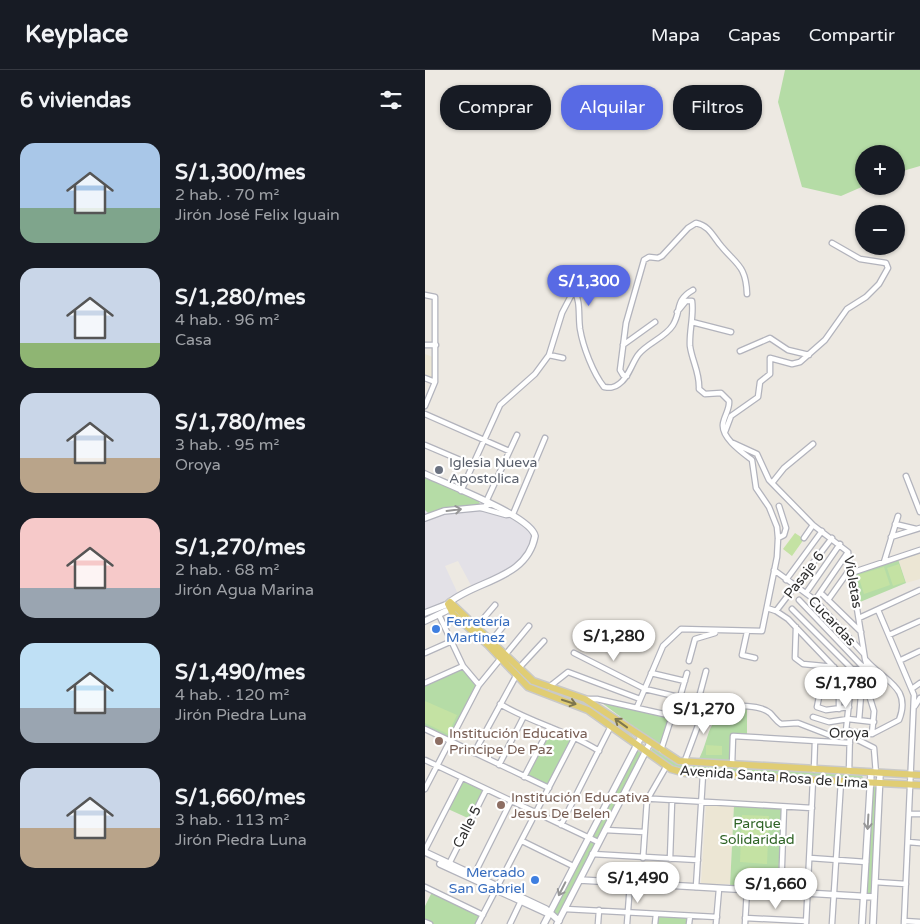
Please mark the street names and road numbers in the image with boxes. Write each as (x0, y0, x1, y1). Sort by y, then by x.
street label: Pasaje 6 (780, 548, 828, 602)
street label: Violetas (840, 554, 866, 610)
street label: Cucardas (805, 593, 860, 650)
street label: Oroya (829, 724, 869, 742)
street label: Avenida Santa Rosa de Lima (679, 762, 869, 792)
street label: Calle 5 (449, 803, 485, 851)

